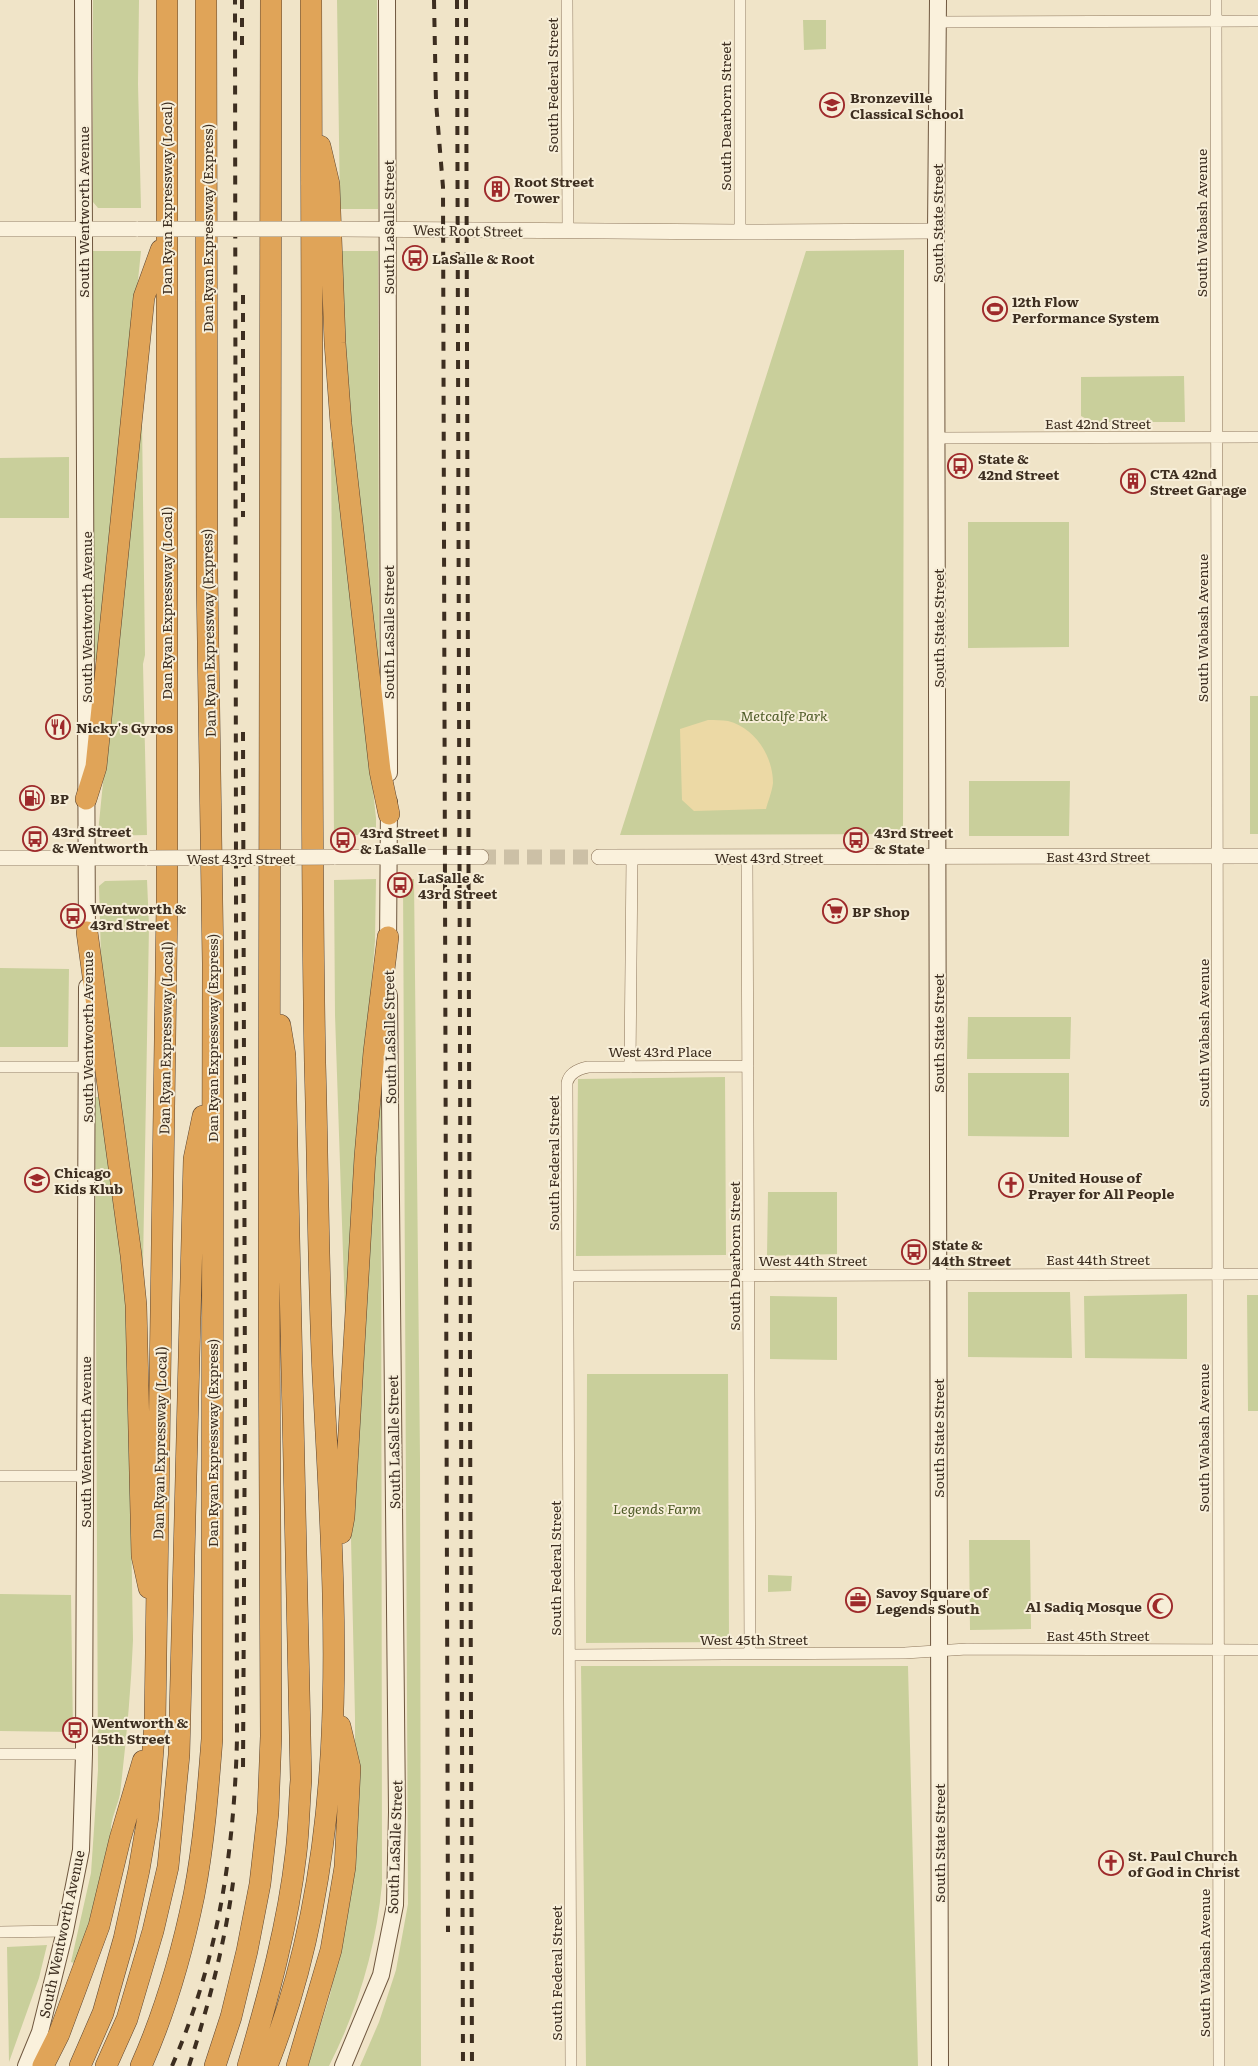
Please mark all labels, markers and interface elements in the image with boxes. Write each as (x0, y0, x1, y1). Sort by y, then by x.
street label: South Federal Street (542, 17, 562, 153)
street label: South Dearborn Street (715, 41, 735, 191)
place label: Bronzeville Classical School (850, 87, 964, 123)
school or university icon: Bronzeville Classical School (819, 92, 845, 118)
street label: Dan Ryan Expressway (Local) (156, 101, 176, 295)
street label: Dan Ryan Expressway (Express) (197, 124, 217, 332)
street label: South Wentworth Avenue (73, 126, 93, 298)
street label: South Wabash Avenue (1191, 149, 1211, 297)
street label: South LaSalle Street (378, 160, 398, 294)
street label: South State Street (927, 163, 947, 283)
place label: Root Street Tower (514, 171, 595, 207)
building icon: Root Street Tower (484, 176, 510, 202)
street label: West Root Street (413, 219, 524, 241)
bus stop icon: LaSalle & Root (402, 245, 428, 271)
place label: LaSalle & Root (432, 248, 536, 268)
place label: 12th Flow Performance System (1012, 291, 1159, 327)
sports icon: 12th Flow Performance System (982, 296, 1008, 322)
street label: East 42nd Street (1045, 413, 1152, 433)
place label: State & 42nd Street (978, 448, 1060, 484)
bus stop icon: State & 42nd Street (947, 453, 973, 479)
place label: CTA 42nd Street Garage (1150, 463, 1247, 499)
building icon: CTA 42nd Street Garage (1120, 468, 1146, 494)
street label: Dan Ryan Expressway (Local) (156, 506, 176, 700)
street label: Dan Ryan Expressway (Express) (196, 529, 220, 737)
street label: South Wentworth Avenue (76, 531, 96, 703)
street label: South Wabash Avenue (1192, 554, 1212, 702)
street label: South LaSalle Street (378, 565, 398, 699)
street label: South State Street (928, 568, 948, 688)
park label: Metcalfe Park (740, 705, 828, 725)
restaurant icon: Nicky's Gyros (45, 714, 71, 740)
place label: Nicky's Gyros (76, 717, 173, 737)
fuel station icon: BP (19, 785, 45, 811)
place label: BP (50, 788, 69, 808)
place label: 43rd Street & Wentworth (52, 821, 149, 857)
place label: 43rd Street & LaSalle (360, 822, 440, 858)
place label: 43rd Street & State (874, 822, 954, 858)
bus stop icon: 43rd Street & Wentworth (22, 826, 48, 852)
bus stop icon: 43rd Street & LaSalle (330, 827, 356, 853)
bus stop icon: 43rd Street & State (843, 827, 869, 853)
street label: East 43rd Street (1046, 846, 1150, 866)
street label: West 43rd Street (715, 847, 824, 867)
street label: West 43rd Street (187, 848, 296, 868)
place label: LaSalle & 43rd Street (418, 867, 498, 903)
bus stop icon: LaSalle & 43rd Street (387, 872, 413, 898)
place label: Wentworth & 43rd Street (90, 898, 187, 934)
supermarket icon: BP Shop (822, 898, 848, 924)
place label: BP Shop (852, 901, 910, 921)
bus stop icon: Wentworth & 43rd Street (60, 903, 86, 929)
street label: Dan Ryan Expressway (Express) (202, 934, 222, 1142)
street label: Dan Ryan Expressway (Local) (153, 941, 177, 1135)
street label: South Wentworth Avenue (77, 951, 97, 1123)
street label: South Wabash Avenue (1193, 959, 1213, 1107)
street label: South LaSalle Street (378, 969, 400, 1104)
street label: South State Street (928, 973, 948, 1093)
street label: West 43rd Place (608, 1041, 712, 1061)
street label: South Federal Street (543, 1095, 563, 1231)
place label: Chicago Kids Klub (54, 1162, 123, 1198)
school or university icon: Chicago Kids Klub (24, 1167, 50, 1193)
place label: United House of Prayer for All People (1028, 1167, 1174, 1203)
church icon: United House of Prayer for All People (998, 1172, 1024, 1198)
street label: South Dearborn Street (724, 1181, 744, 1331)
place label: State & 44th Street (932, 1234, 1012, 1270)
bus stop icon: State & 44th Street (901, 1239, 927, 1265)
street label: East 44th Street (1046, 1249, 1150, 1269)
street label: West 44th Street (759, 1250, 868, 1270)
street label: Dan Ryan Expressway (Express) (202, 1339, 222, 1547)
street label: Dan Ryan Expressway (Local) (147, 1346, 171, 1540)
street label: South Wentworth Avenue (75, 1356, 95, 1528)
street label: South Wabash Avenue (1193, 1364, 1213, 1512)
street label: South LaSalle Street (382, 1374, 404, 1509)
street label: South State Street (928, 1378, 948, 1498)
park label: Legends Farm (613, 1498, 702, 1518)
street label: South Federal Street (545, 1500, 565, 1636)
place label: Savoy Square of Legends South (876, 1582, 990, 1618)
office icon: Savoy Square of Legends South (845, 1587, 871, 1613)
mosque icon: Al Sadiq Mosque (1147, 1593, 1173, 1619)
place label: Al Sadiq Mosque (1025, 1596, 1142, 1616)
street label: East 45th Street (1046, 1625, 1150, 1645)
street label: West 45th Street (700, 1629, 809, 1649)
place label: Wentworth & 45th Street (92, 1712, 189, 1748)
bus stop icon: Wentworth & 45th Street (62, 1717, 88, 1743)
street label: South LaSalle Street (382, 1779, 406, 1914)
street label: South State Street (929, 1783, 949, 1903)
place label: St. Paul Church of God in Christ (1128, 1845, 1241, 1881)
street label: South Wentworth Avenue (33, 1848, 89, 2020)
church icon: St. Paul Church of God in Christ (1098, 1850, 1124, 1876)
street label: South Wabash Avenue (1194, 1889, 1214, 2037)
street label: South Federal Street (546, 1905, 566, 2041)

